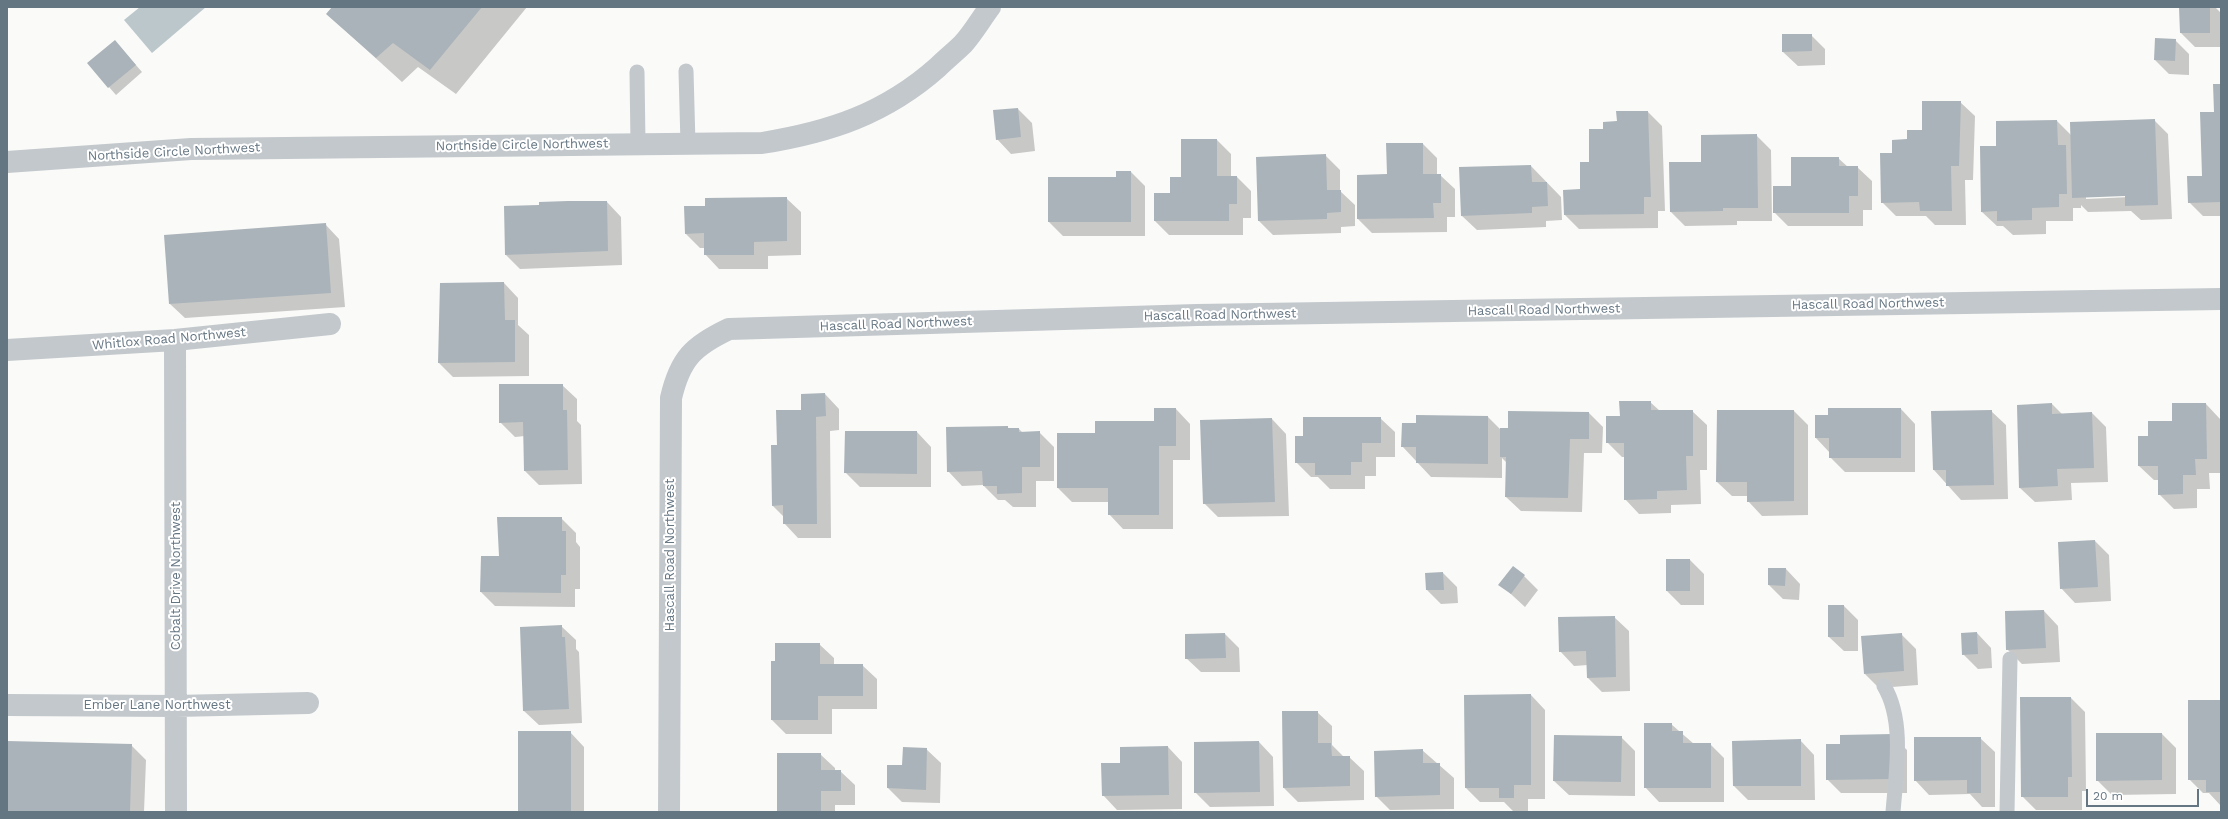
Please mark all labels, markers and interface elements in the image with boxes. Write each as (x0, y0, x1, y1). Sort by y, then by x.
street label: Northside Circle Northwest (436, 136, 608, 154)
street label: Northside Circle Northwest (87, 140, 261, 164)
street label: Hascall Road Northwest (1791, 295, 1945, 313)
street label: Hascall Road Northwest (1467, 301, 1621, 319)
street label: Hascall Road Northwest (1143, 306, 1297, 324)
street label: Hascall Road Northwest (819, 314, 973, 334)
street label: Whitlox Road Northwest (91, 324, 247, 354)
street label: Hascall Road Northwest (662, 479, 678, 631)
street label: Cobalt Drive Northwest (168, 502, 184, 650)
street label: Ember Lane Northwest (83, 697, 231, 713)
scale bar (2088, 781, 2201, 807)
text: 20 m (2093, 789, 2123, 803)

